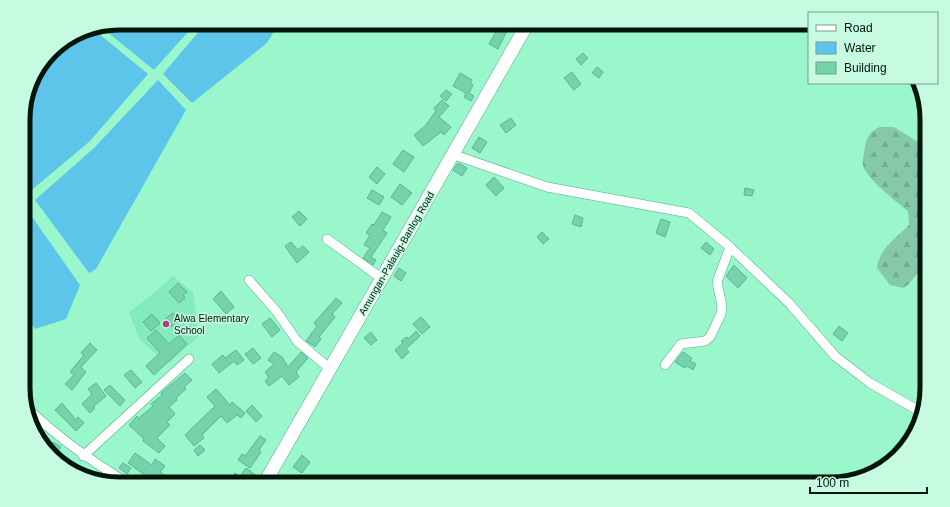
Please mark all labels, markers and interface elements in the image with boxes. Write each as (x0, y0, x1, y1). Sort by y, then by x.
legend (808, 12, 938, 84)
text: Road (844, 21, 873, 35)
text: Water (844, 41, 876, 55)
text: Building (844, 61, 887, 75)
street label: Amungan-Palauig-Banlog Road (357, 190, 436, 317)
place label: Alwa Elementary School (174, 313, 249, 336)
marker: Alwa Elementary School (161, 319, 171, 329)
scale bar (810, 469, 927, 495)
text: 100 m (816, 476, 849, 490)

